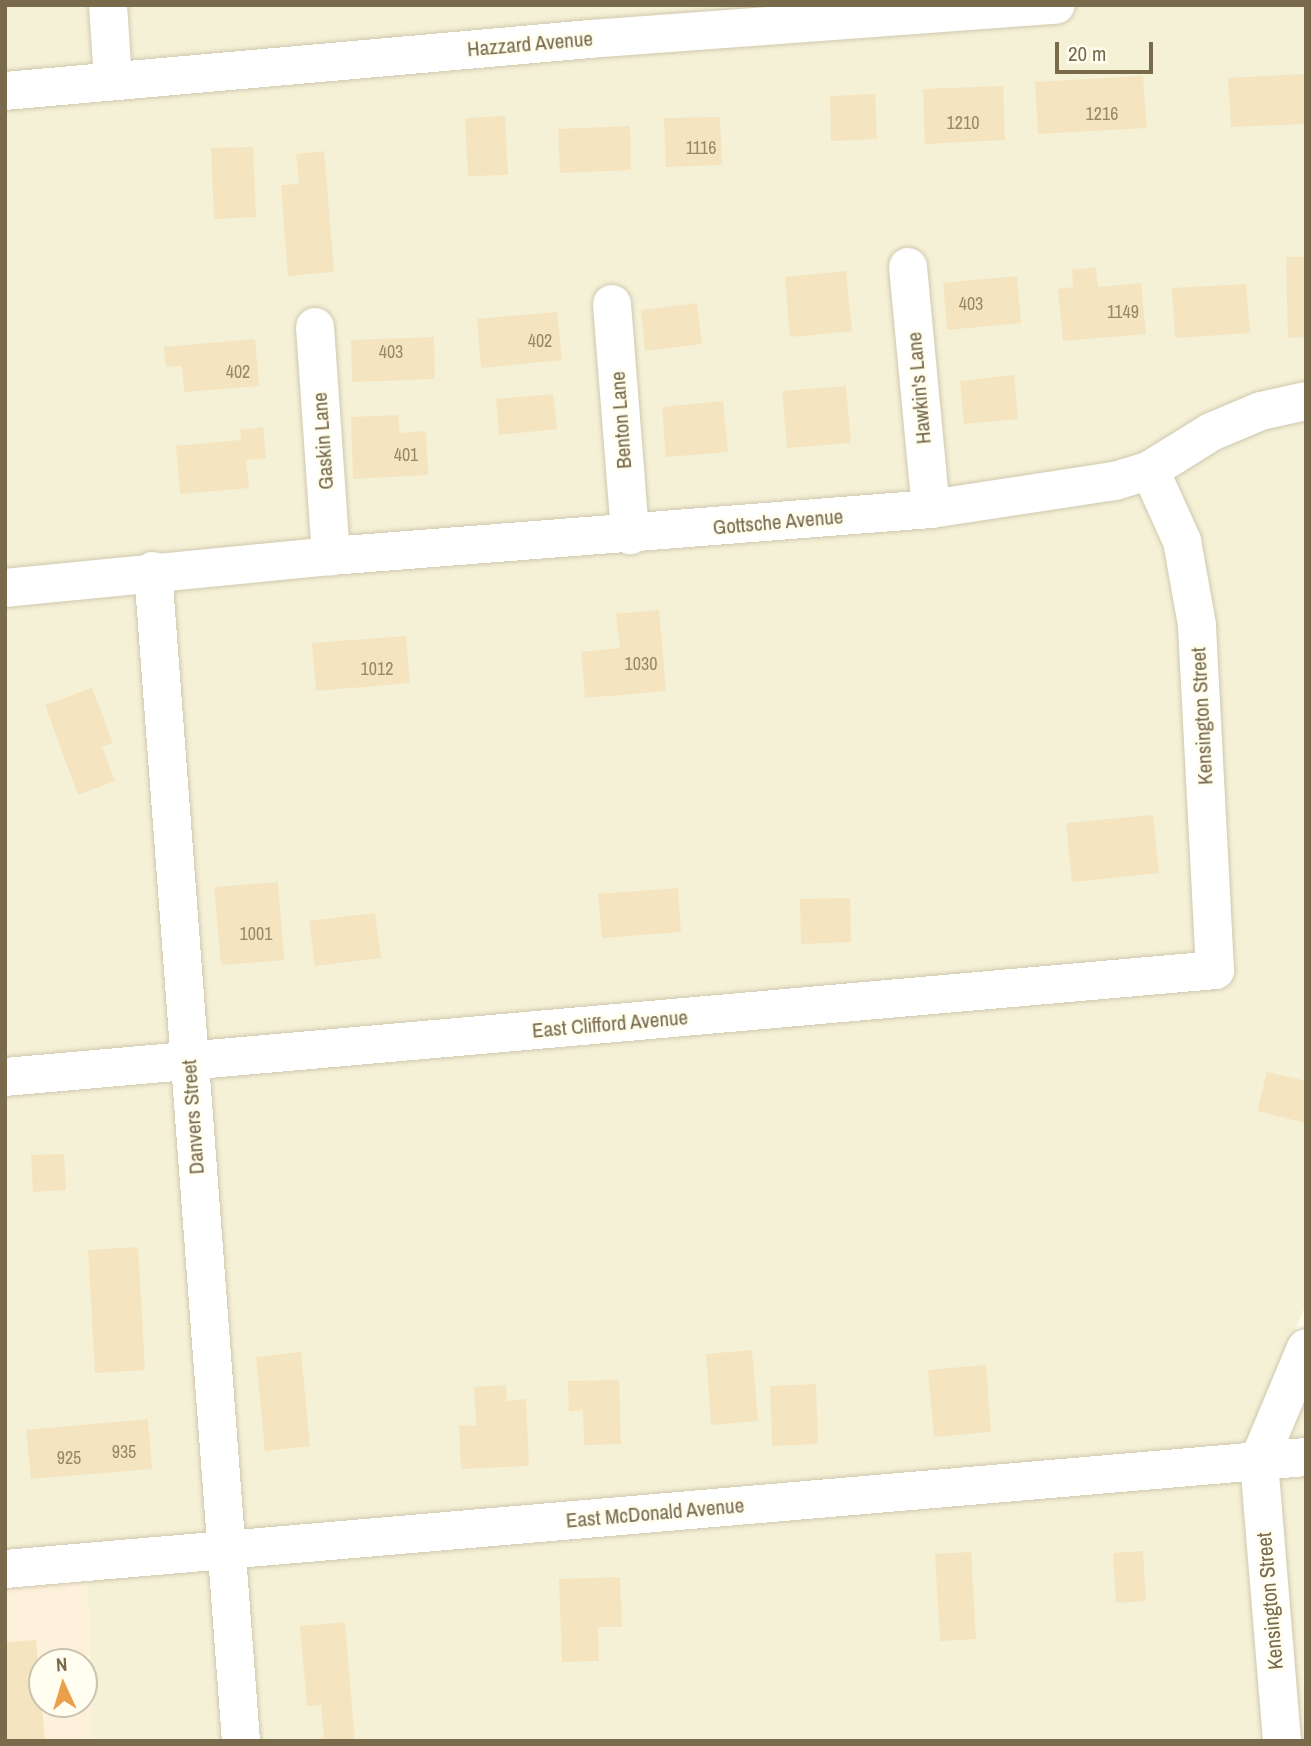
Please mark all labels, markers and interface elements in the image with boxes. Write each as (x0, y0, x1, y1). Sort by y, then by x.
street label: Hazzard Avenue (466, 26, 594, 62)
scale bar (1059, 28, 1157, 72)
text: 20 m (1068, 39, 1106, 68)
house number: 1216 (1086, 103, 1118, 125)
house number: 1210 (947, 112, 979, 134)
house number: 1116 (686, 137, 716, 159)
house number: 403 (959, 293, 983, 315)
house number: 1149 (1107, 301, 1139, 323)
house number: 402 (528, 330, 552, 352)
street label: Hawkin's Lane (902, 331, 936, 445)
house number: 403 (379, 341, 403, 363)
house number: 402 (226, 361, 250, 383)
street label: Benton Lane (605, 370, 637, 470)
street label: Gaskin Lane (307, 391, 339, 491)
house number: 401 (394, 444, 418, 466)
street label: Gottsche Avenue (711, 504, 845, 540)
street label: Kensington Street (1186, 647, 1218, 785)
house number: 1030 (625, 653, 657, 675)
house number: 1012 (361, 658, 393, 680)
house number: 1001 (240, 923, 272, 945)
street label: East Clifford Avenue (531, 1005, 689, 1043)
street label: Danvers Street (176, 1059, 210, 1175)
house number: 935 (112, 1441, 136, 1463)
house number: 925 (57, 1447, 81, 1469)
street label: East McDonald Avenue (564, 1493, 746, 1533)
street label: Kensington Street (1251, 1531, 1289, 1671)
north arrow (28, 1648, 98, 1718)
text: N (55, 1651, 68, 1677)

